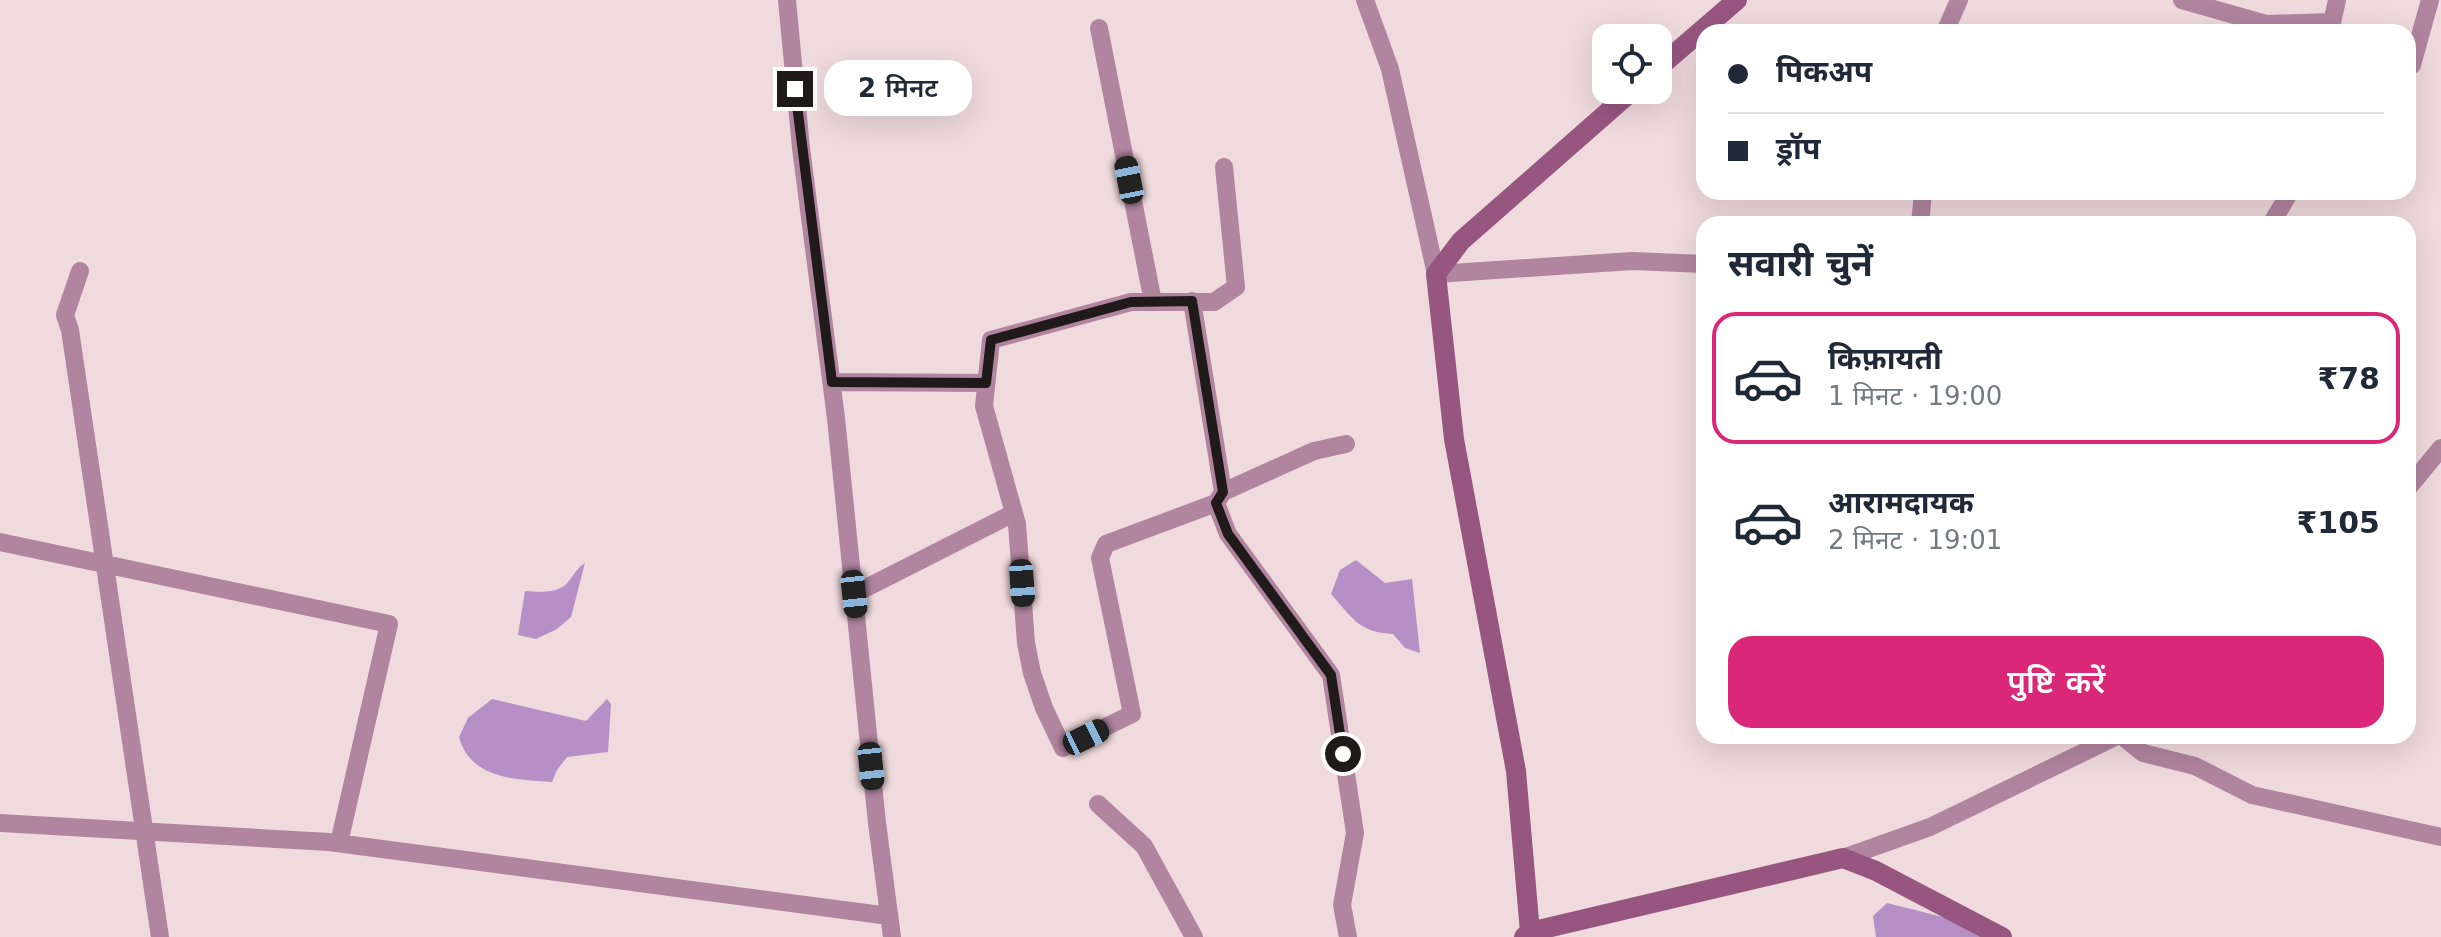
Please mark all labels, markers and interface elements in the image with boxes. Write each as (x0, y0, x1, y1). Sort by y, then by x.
map controls (1592, 24, 1672, 104)
button: locate (1592, 24, 1672, 104)
text: पिकअप (1776, 54, 1872, 89)
callout: 2 मिनट (823, 61, 971, 117)
route end (777, 71, 813, 107)
text: 2 मिनट (858, 73, 938, 103)
text: ड्रॉप (1776, 131, 1820, 166)
car (1113, 154, 1145, 206)
text: सवारी चुनें (1728, 243, 1873, 284)
text: किफ़ायती (1828, 341, 1942, 376)
icon: car (1732, 342, 1804, 414)
text: ₹78 (2317, 361, 2380, 396)
text: 1 मिनट · 19:00 (1828, 381, 2002, 411)
text: आरामदायक (1828, 485, 1974, 520)
icon: car (1732, 486, 1804, 558)
text: ₹105 (2297, 505, 2380, 540)
text: 2 मिनट · 19:01 (1828, 525, 2002, 555)
car (1008, 558, 1036, 608)
car (840, 569, 868, 619)
button: पुष्टि करें (1728, 636, 2384, 728)
car (1059, 716, 1113, 758)
route start (1325, 736, 1361, 772)
car (857, 741, 885, 791)

